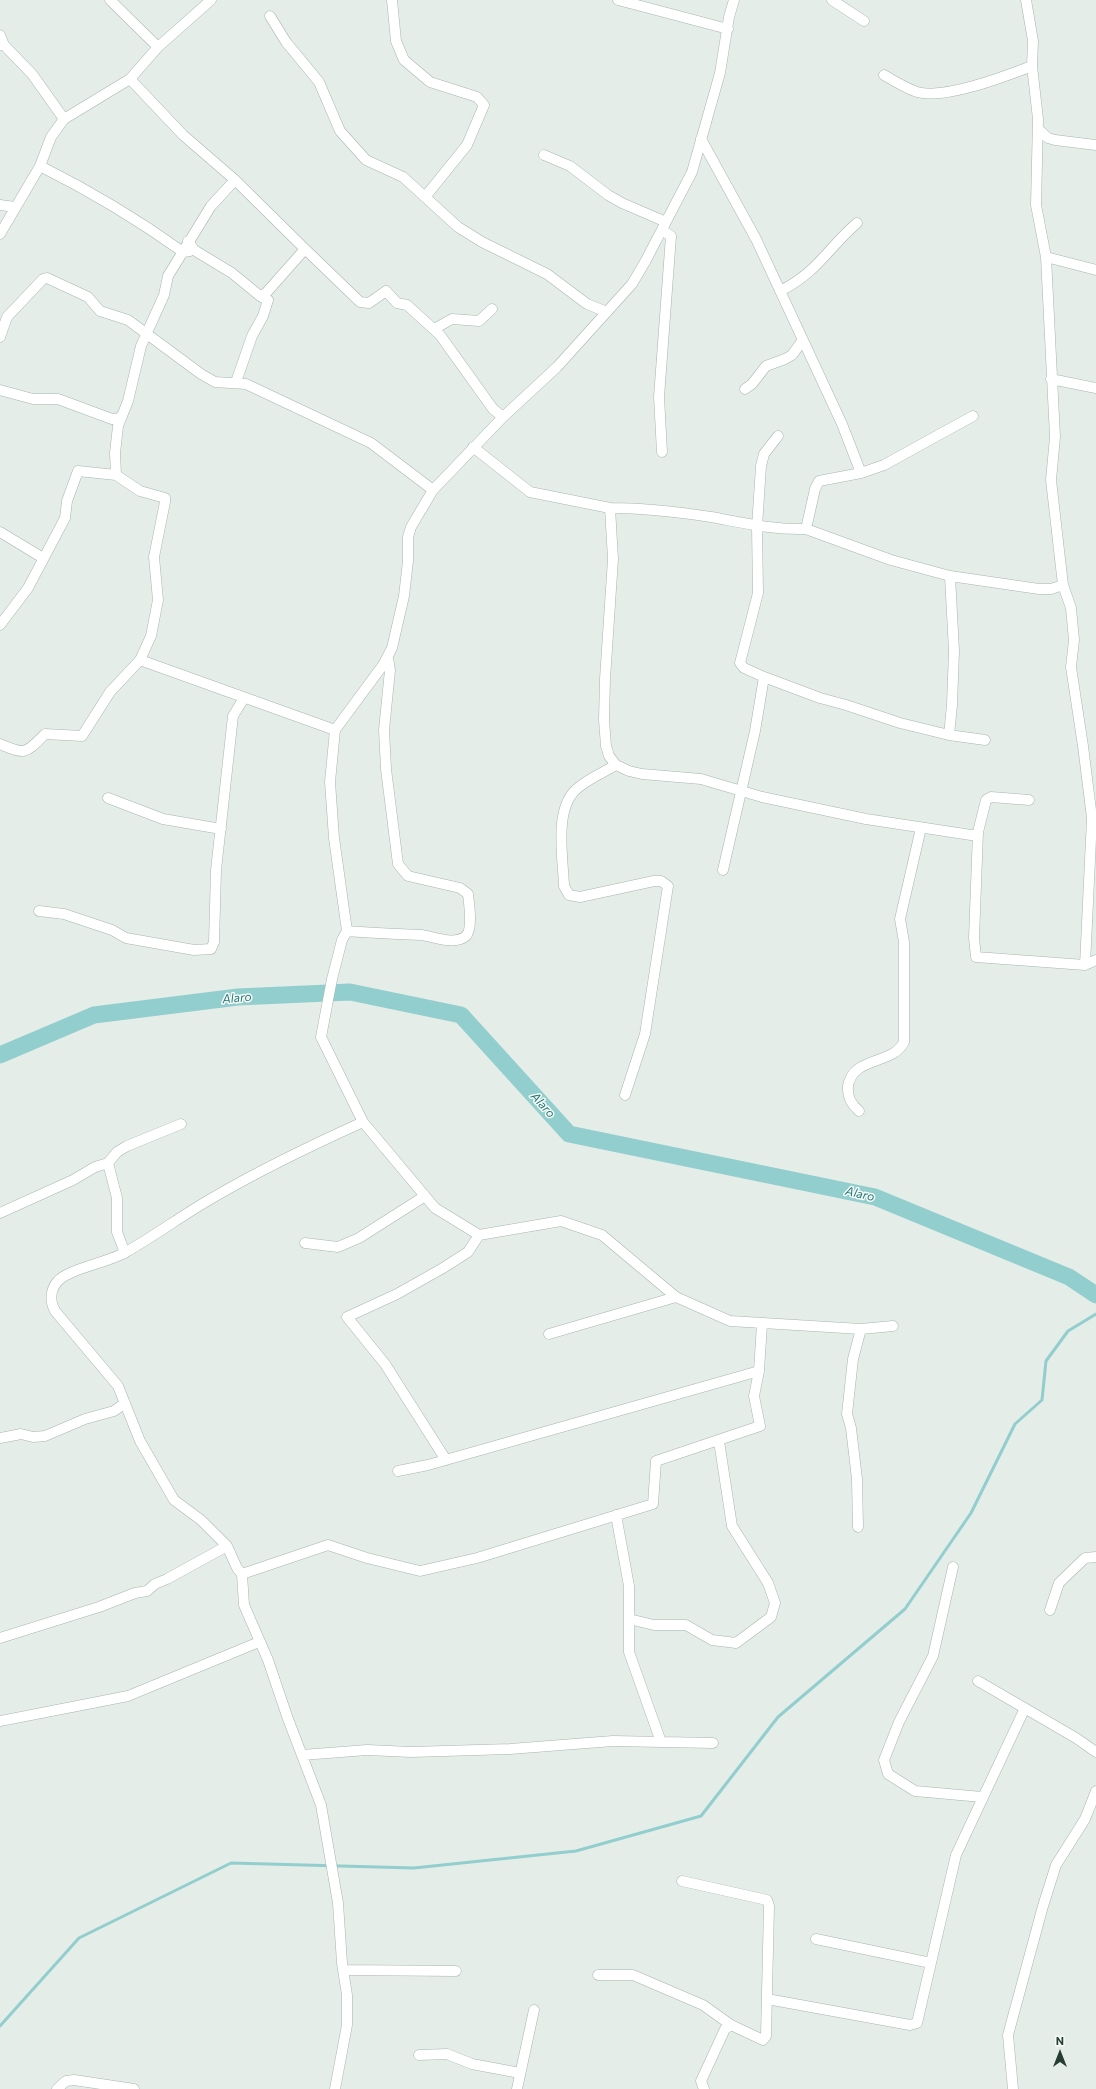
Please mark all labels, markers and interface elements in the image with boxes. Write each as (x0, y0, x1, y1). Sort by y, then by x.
water label: Alaro (222, 990, 252, 1006)
water label: Alaro (528, 1089, 558, 1121)
water label: Alaro (844, 1184, 876, 1204)
north arrow (1040, 2033, 1080, 2073)
text: N (1056, 2034, 1064, 2047)

